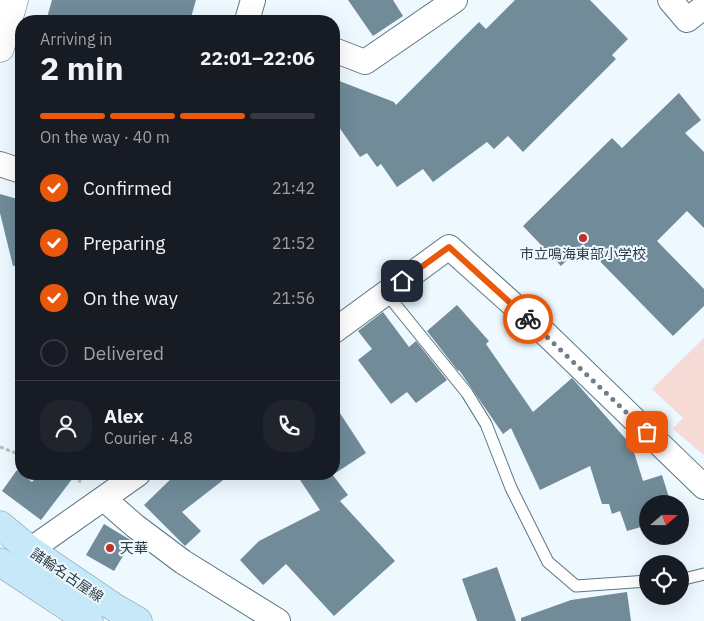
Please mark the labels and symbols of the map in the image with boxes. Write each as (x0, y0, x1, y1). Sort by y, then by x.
marker: 市立鳴海東部小学校 (577, 232, 589, 244)
place label: 市立鳴海東部小学校 (520, 245, 646, 263)
pin (381, 260, 423, 302)
courier (503, 294, 553, 344)
pin (626, 411, 668, 453)
north arrow (639, 495, 689, 545)
place label: 天華 (120, 539, 148, 557)
marker: 天華 (104, 542, 116, 554)
street label: 諸輪名古屋線 (27, 544, 107, 606)

